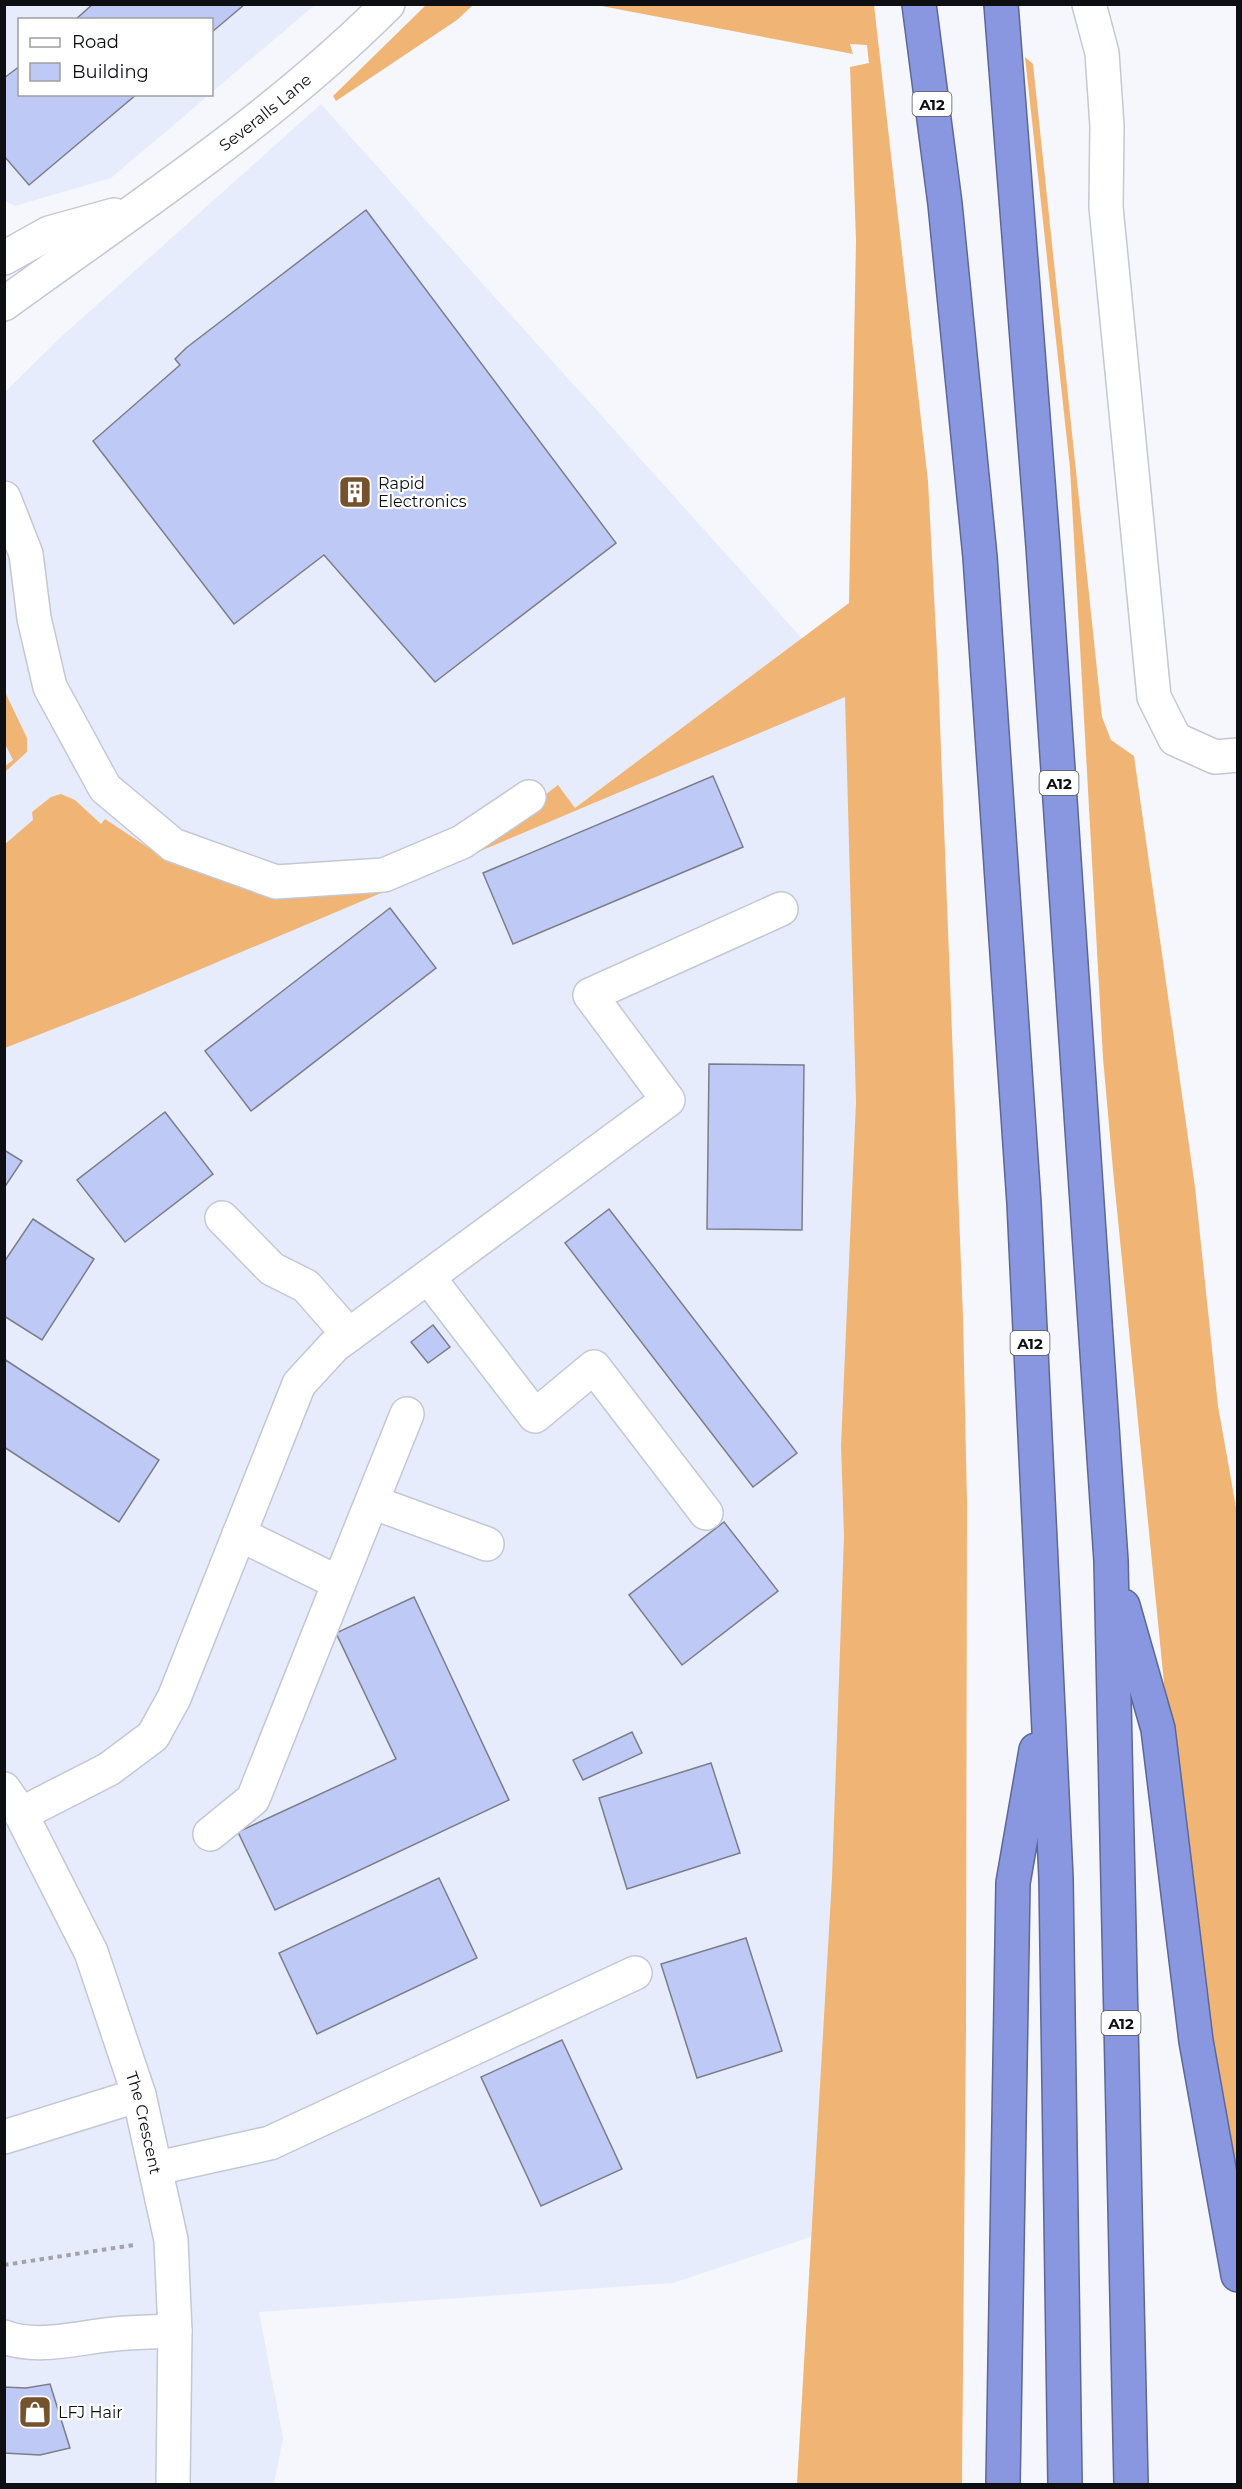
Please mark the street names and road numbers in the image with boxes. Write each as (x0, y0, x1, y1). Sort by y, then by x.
street label: Severalls Lane (215, 70, 315, 155)
road number: A12 (912, 92, 952, 116)
road number: A12 (1040, 771, 1078, 795)
road number: A12 (1010, 1331, 1050, 1355)
road number: A12 (1102, 2011, 1140, 2035)
street label: The Crescent (122, 2069, 166, 2176)

